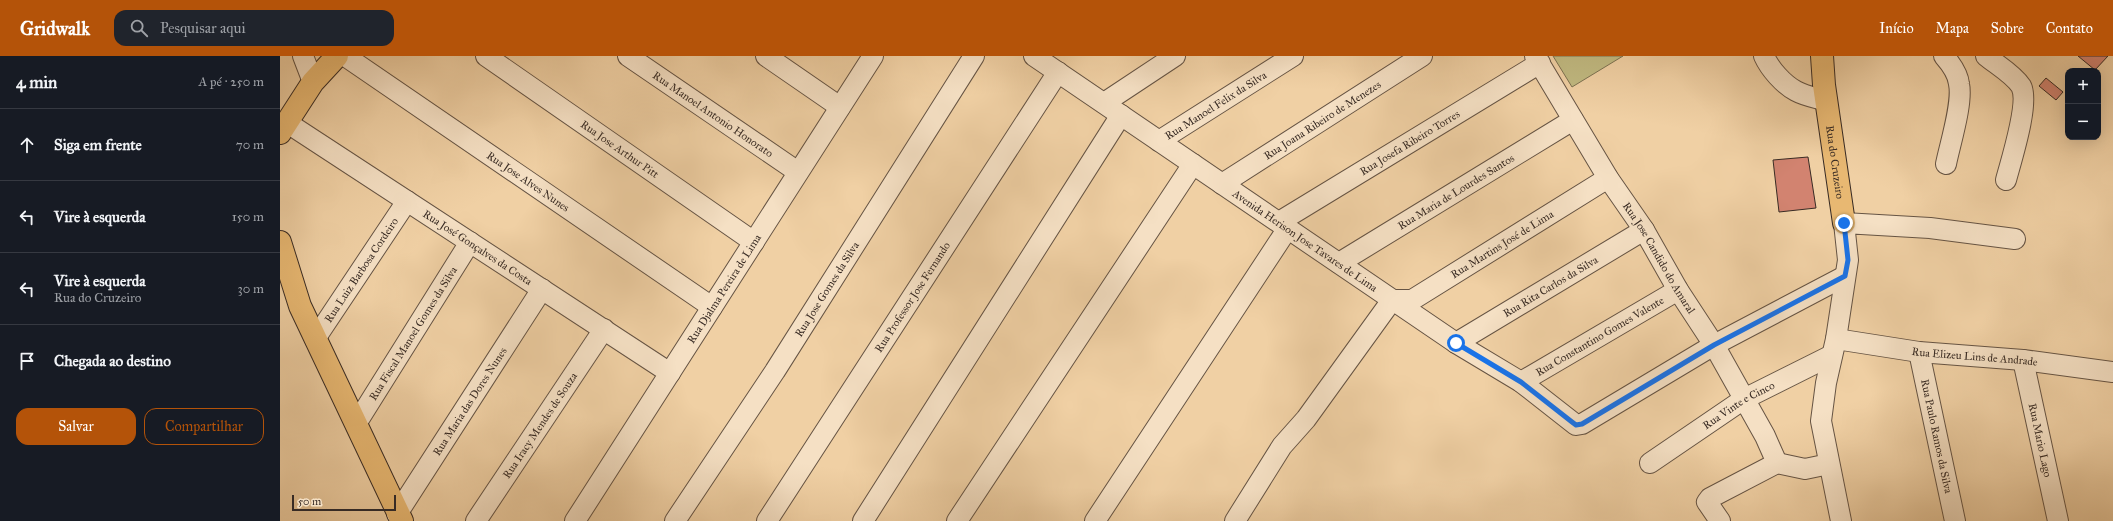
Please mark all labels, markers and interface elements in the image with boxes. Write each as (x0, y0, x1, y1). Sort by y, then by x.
search box (114, 10, 394, 46)
text: Gridwalk (20, 17, 90, 40)
icon: search (128, 17, 150, 39)
text: Pesquisar aqui (160, 19, 246, 37)
text: Início (1879, 20, 1914, 37)
text: Mapa (1936, 20, 1969, 37)
text: Sobre (1991, 20, 2024, 37)
text: Contato (2046, 20, 2093, 37)
street label: Rua Manoel Antonio Honorato (650, 68, 776, 160)
street label: Rua Manoel Felix da Silva (1162, 68, 1269, 142)
map controls (2065, 68, 2101, 140)
button: + (2065, 68, 2101, 104)
text: 4 min (16, 72, 57, 93)
text: A pé · 250 m (198, 74, 264, 90)
street label: Rua Joana Ribeiro de Menezes (1261, 78, 1383, 162)
button: − (2065, 104, 2101, 140)
street label: Rua Josefa Ribeiro Torres (1357, 107, 1462, 178)
street label: Rua Jose Arthur Pitt (578, 117, 662, 181)
street label: Rua do Cruzeiro (1823, 125, 1847, 200)
icon: ahead (16, 134, 38, 156)
text: Siga em frente (54, 136, 142, 154)
text: 70 m (236, 137, 264, 153)
street label: Rua Jose Alves Nunes (484, 148, 572, 214)
street label: Rua Maria de Lourdes Santos (1395, 151, 1516, 232)
street label: Avenida Herison Jose Tavares de Lima (1230, 186, 1380, 294)
street label: Rua Jose Candido do Amaral (1620, 200, 1698, 316)
icon: left (16, 206, 38, 228)
street label: Rua José Gonçalves da Costa (421, 207, 535, 288)
street label: Rua Martins José de Lima (1448, 207, 1556, 281)
text: Vire à esquerda (54, 208, 146, 226)
text: 150 m (232, 209, 264, 225)
route end (1835, 214, 1853, 232)
street label: Rua Luiz Barbosa Cordeiro (321, 215, 401, 325)
street label: Rua Djalma Pereira de Lima (684, 231, 764, 346)
street label: Rua Jose Gomes da Silva (792, 239, 862, 339)
street label: Rua Professor Jose Fernando (872, 239, 953, 355)
street label: Rua Rita Carlos da Silva (1501, 253, 1600, 320)
street label: Rua Fiscal Manoel Gomes da Silva (366, 264, 460, 403)
text: Vire à esquerda (54, 272, 146, 290)
icon: left (16, 278, 38, 300)
text: 30 m (238, 281, 264, 297)
text: Rua do Cruzeiro (54, 290, 141, 306)
street label: Rua Constantino Gomes Valente (1533, 293, 1666, 379)
route start (1447, 334, 1465, 352)
street label: Rua Elizeu Lins de Andrade (1911, 344, 2039, 368)
street label: Rua Maria das Dores Nunes (430, 345, 509, 458)
icon: arrive (16, 350, 38, 372)
text: Chegada ao destino (54, 352, 171, 370)
street label: Rua Iracy Mendes de Souza (500, 370, 580, 481)
street label: Rua Vinte e Cinco (1700, 378, 1777, 432)
street label: Rua Paulo Ramos da Silva (1918, 378, 1955, 495)
street label: Rua Mario Lago (2026, 402, 2055, 479)
button: Salvar (16, 408, 136, 445)
button: Compartilhar (144, 408, 264, 445)
scale bar (292, 493, 396, 512)
text: 50 m (298, 495, 321, 508)

